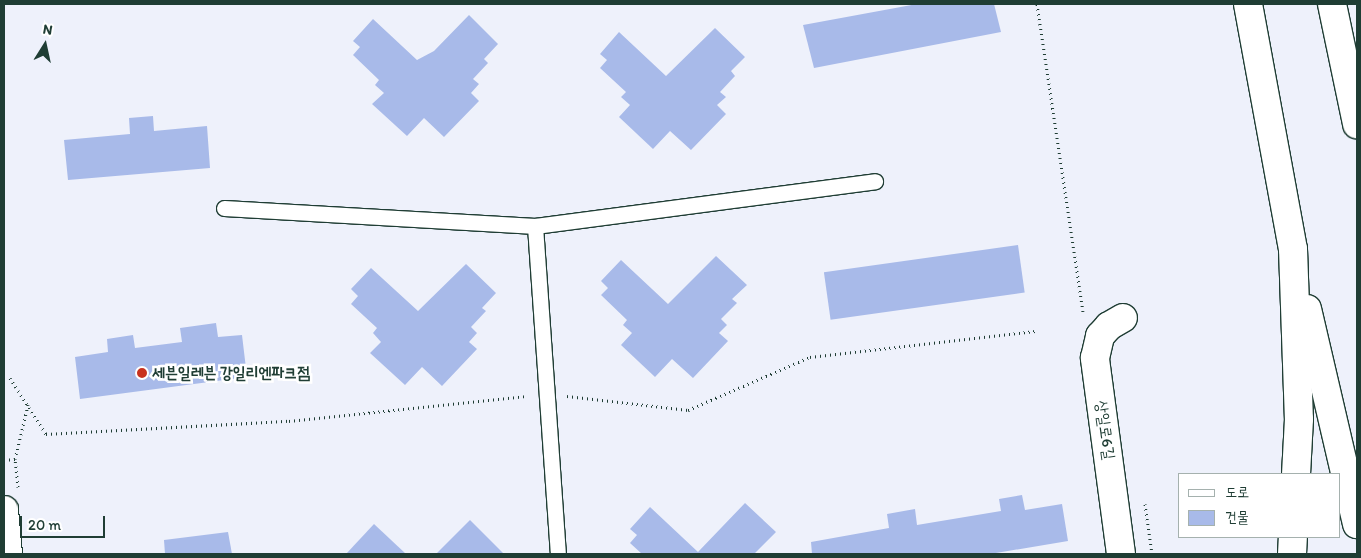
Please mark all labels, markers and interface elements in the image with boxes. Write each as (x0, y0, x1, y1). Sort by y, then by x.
north arrow (20, 20, 70, 70)
text: N (42, 21, 54, 39)
place label: 세븐일레븐 강일리엔파크점 (152, 363, 310, 383)
marker: 세븐일레븐 강일리엔파크점 (136, 367, 148, 379)
street label: 상일로6길 (1091, 399, 1119, 461)
legend (1178, 473, 1341, 538)
text: 도로 (1225, 483, 1249, 501)
scale bar (22, 506, 108, 538)
text: 건물 (1225, 508, 1249, 526)
text: 20 m (28, 516, 61, 534)

